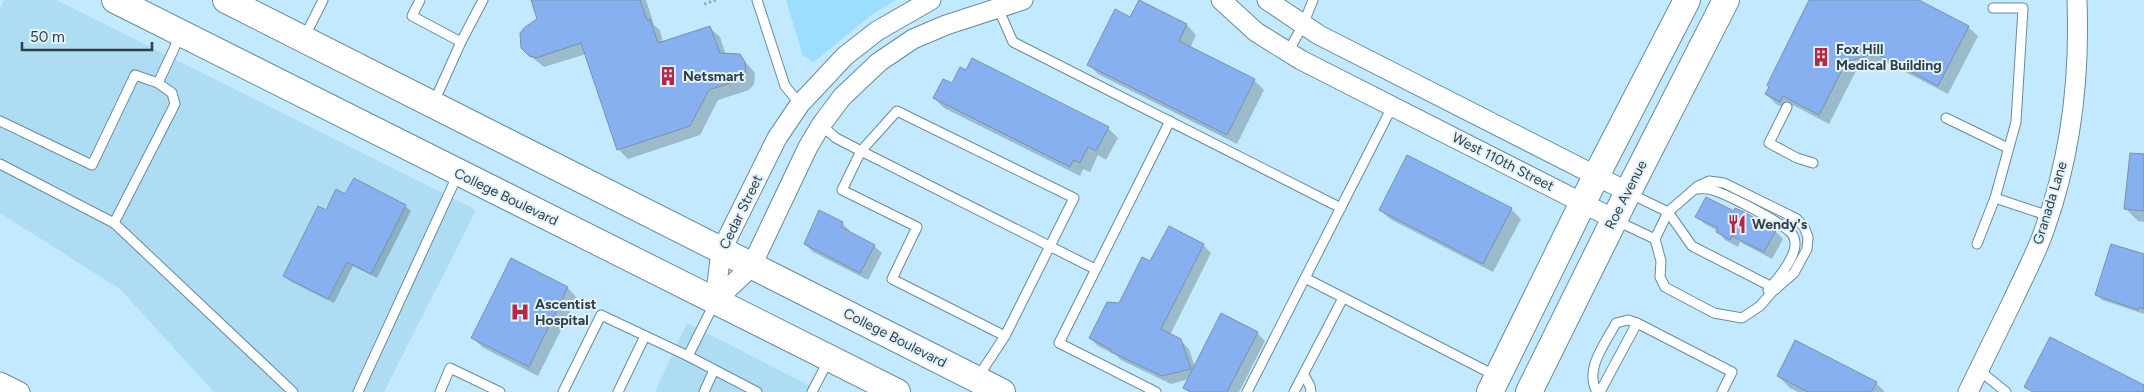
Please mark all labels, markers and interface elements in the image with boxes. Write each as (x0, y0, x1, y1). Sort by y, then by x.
scale bar (22, 20, 152, 52)
text: 50 m (30, 28, 65, 46)
place label: Fox Hill Medical Building (1836, 41, 1942, 74)
building icon: Fox Hill Medical Building (1810, 46, 1832, 68)
building icon: Netsmart (657, 65, 679, 87)
place label: Netsmart (683, 68, 745, 85)
street label: West 110th Street (1449, 129, 1557, 195)
street label: Roe Avenue (1601, 157, 1651, 232)
street label: Granada Lane (2029, 159, 2071, 247)
street label: College Boulevard (451, 164, 561, 230)
street label: Cedar Street (716, 172, 766, 252)
restaurant icon: Wendy's (1726, 213, 1748, 235)
place label: Wendy's (1752, 216, 1808, 233)
place label: Ascentist Hospital (535, 296, 597, 329)
hospital icon: Ascentist Hospital (509, 301, 531, 323)
street label: College Boulevard (841, 305, 949, 371)

